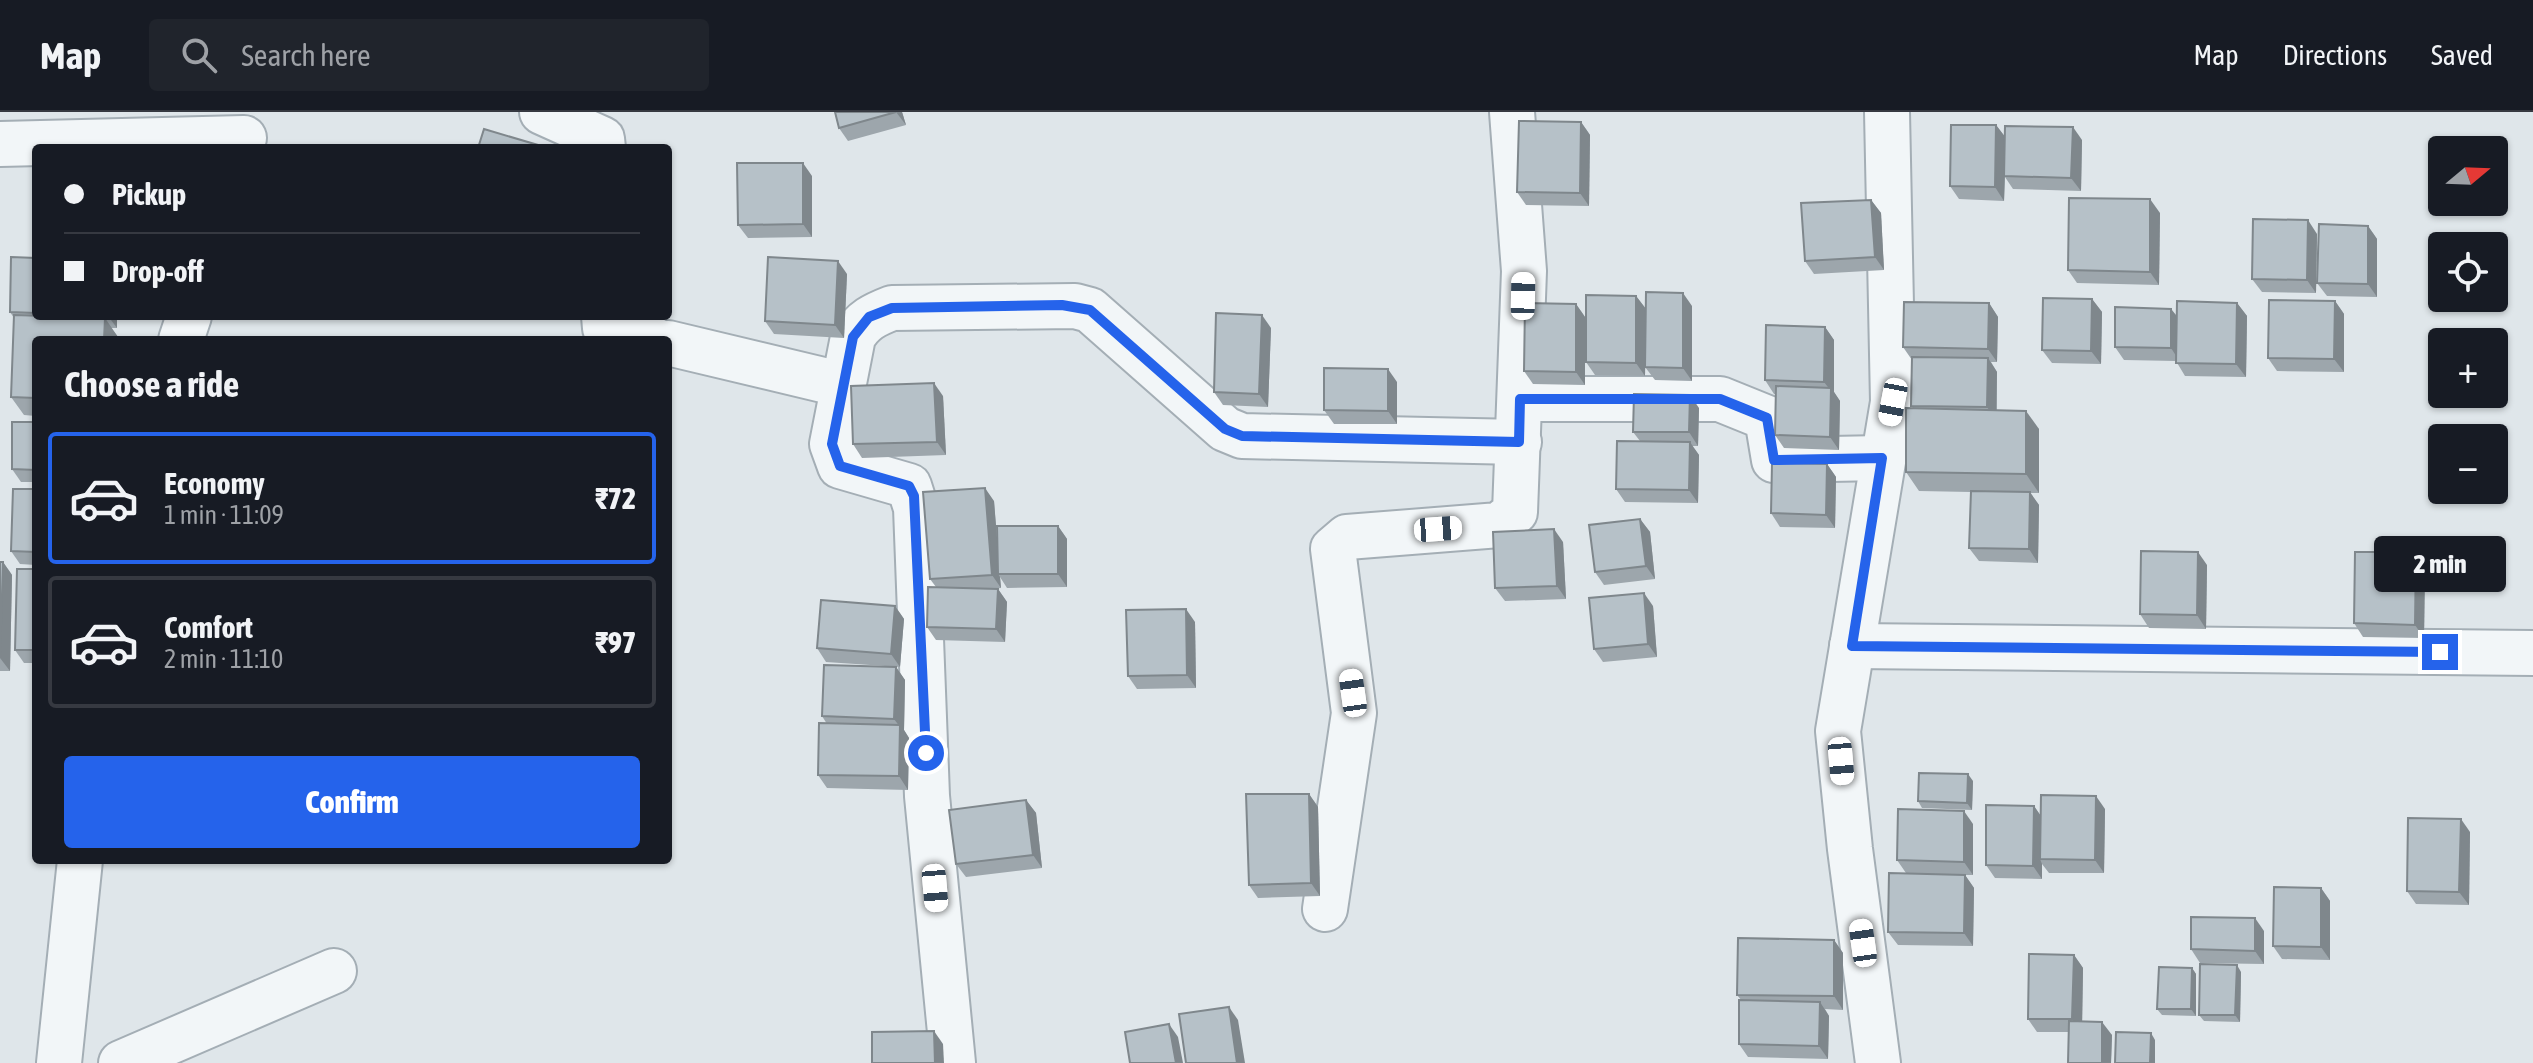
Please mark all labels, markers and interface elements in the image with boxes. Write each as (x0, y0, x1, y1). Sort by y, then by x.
search box (149, 19, 709, 91)
icon: search (177, 33, 221, 77)
text: Map (40, 34, 101, 77)
text: Search here (241, 38, 371, 72)
text: Map (2194, 39, 2239, 71)
text: Directions (2283, 39, 2387, 71)
text: Saved (2431, 39, 2493, 71)
north arrow (2428, 136, 2508, 216)
map controls (2428, 136, 2508, 504)
text: Pickup (112, 177, 186, 211)
button: locate (2428, 232, 2508, 312)
text: Drop-off (112, 254, 204, 288)
car (1511, 272, 1535, 320)
button: + (2428, 328, 2508, 408)
text: Choose a ride (64, 363, 239, 405)
car (1877, 376, 1909, 428)
button: − (2428, 424, 2508, 504)
icon: car (68, 462, 140, 534)
text: Economy (164, 466, 265, 500)
text: ₹72 (595, 481, 636, 515)
text: 1 min · 11:09 (164, 500, 284, 530)
car (1413, 515, 1463, 543)
callout: 2 min (2374, 536, 2506, 592)
text: 2 min (2413, 549, 2467, 579)
icon: car (68, 606, 140, 678)
text: Comfort (164, 610, 253, 644)
text: ₹97 (595, 625, 636, 659)
route end (2422, 634, 2458, 670)
text: 2 min · 11:10 (164, 644, 283, 674)
car (1338, 668, 1368, 718)
route start (908, 735, 944, 771)
car (1827, 736, 1855, 786)
button: Confirm (64, 756, 640, 848)
car (921, 863, 949, 913)
car (1848, 918, 1878, 968)

